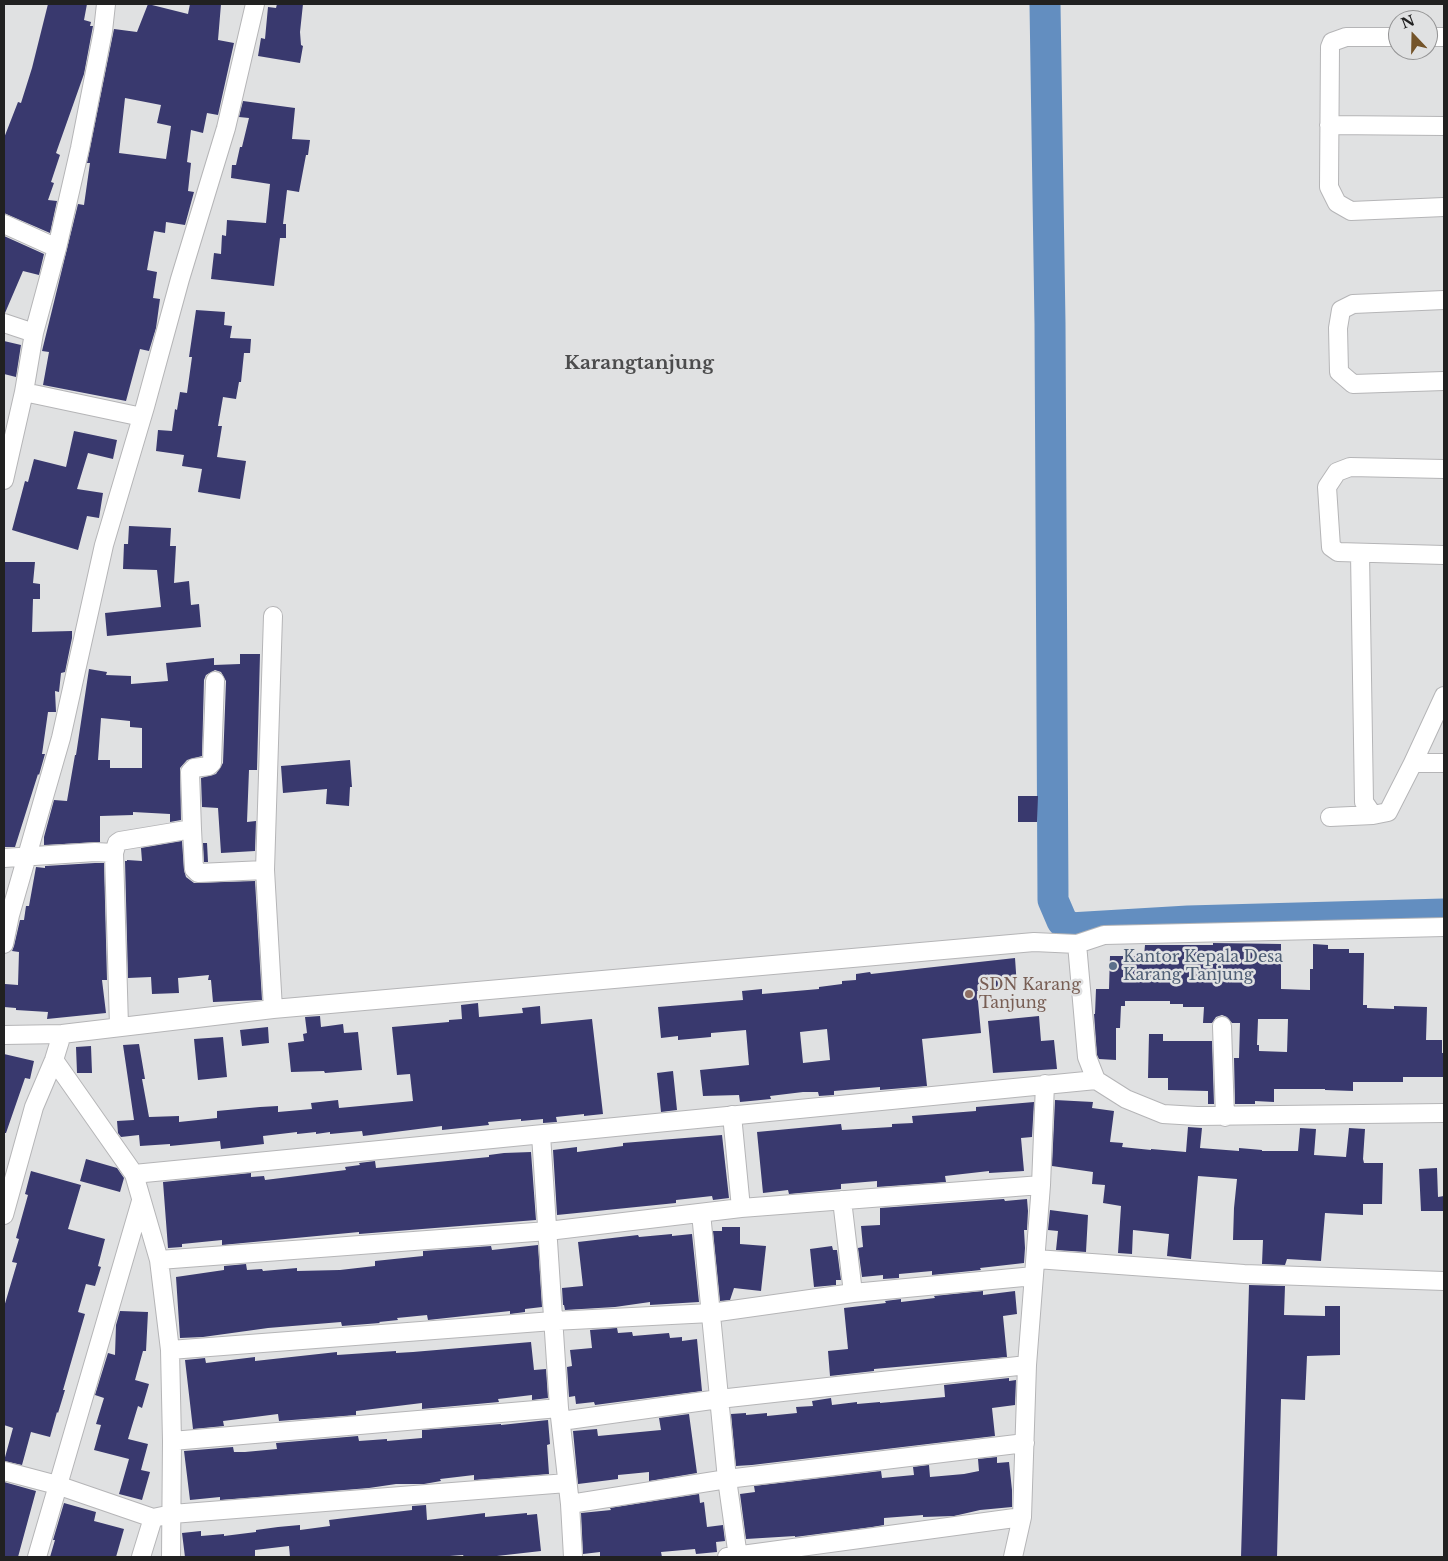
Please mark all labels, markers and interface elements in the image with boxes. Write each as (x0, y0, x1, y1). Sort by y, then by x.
north arrow (1388, 10, 1438, 60)
text: N (1399, 11, 1417, 33)
district label: Karangtanjung (564, 353, 714, 375)
place label: Kantor Kepala Desa Karang Tanjung (1123, 947, 1283, 985)
marker: Kantor Kepala Desa Karang Tanjung (1107, 960, 1119, 972)
place label: SDN Karang Tanjung (979, 975, 1081, 1013)
marker: SDN Karang Tanjung (963, 988, 975, 1000)

